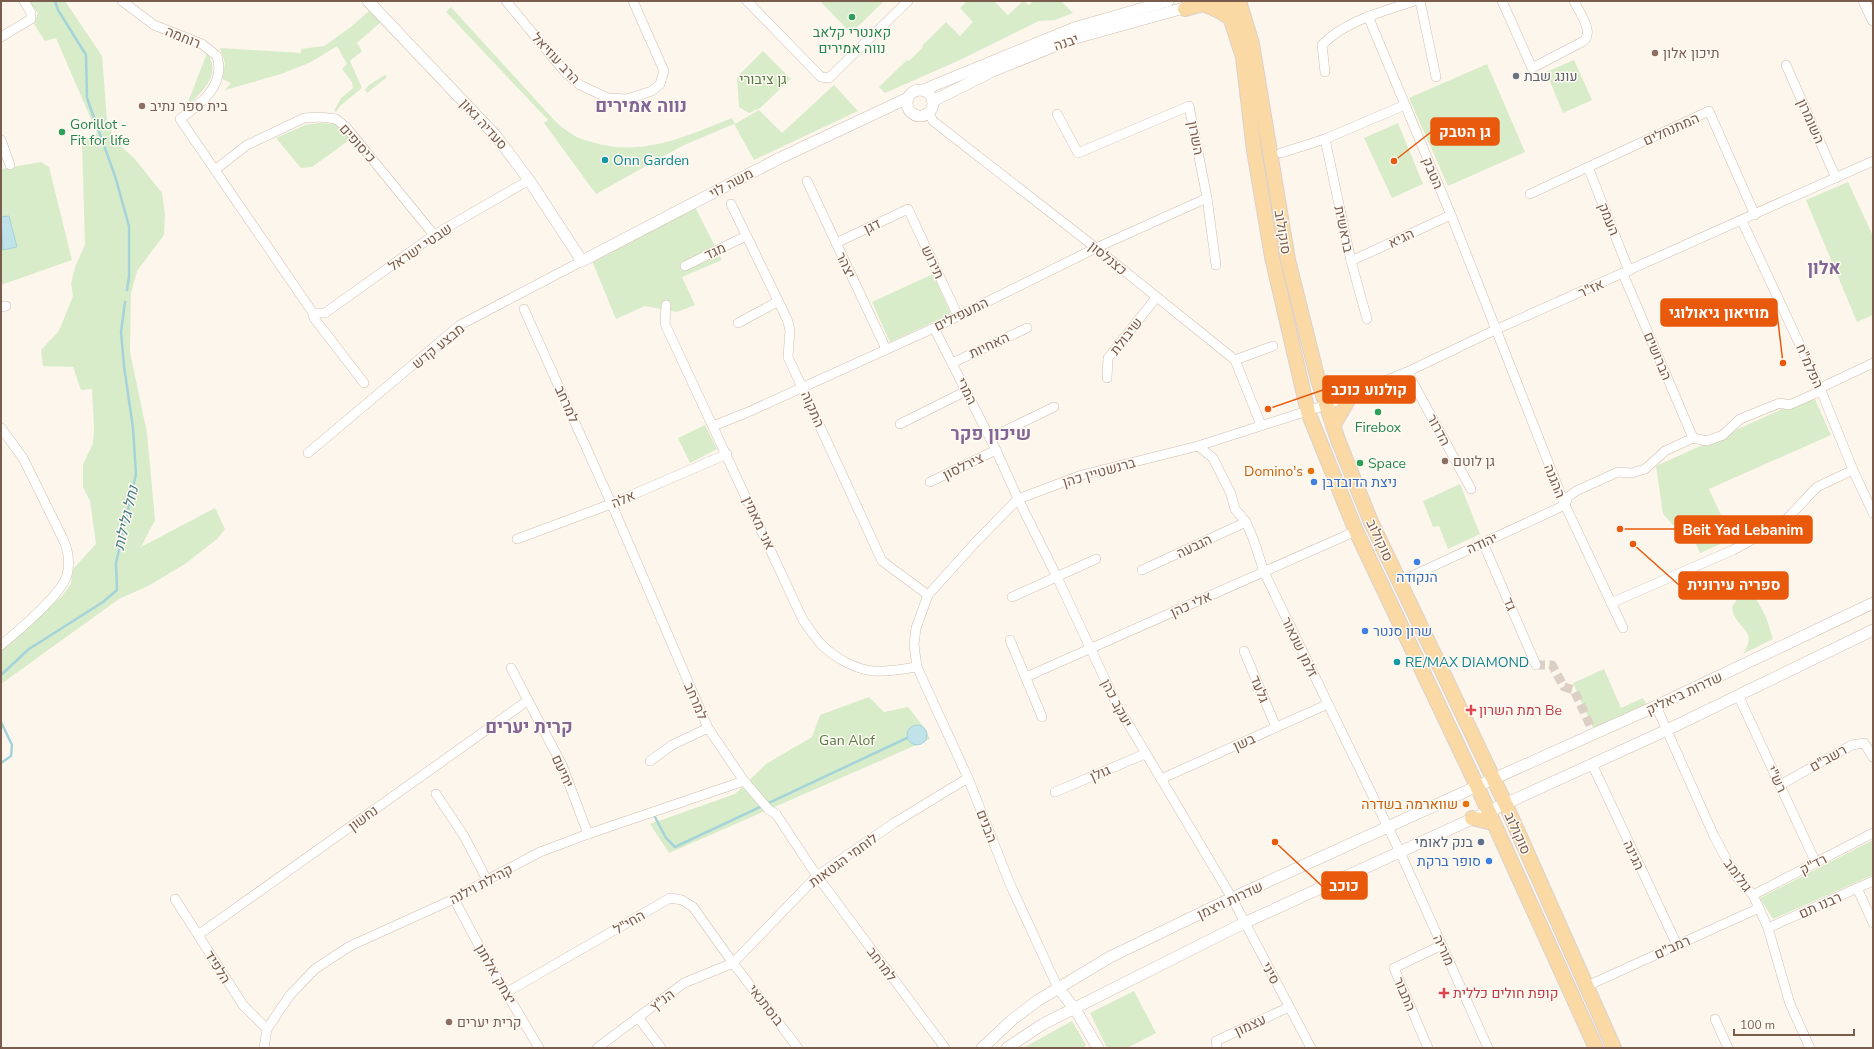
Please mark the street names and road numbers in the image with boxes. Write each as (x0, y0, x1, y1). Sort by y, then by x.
street label: רוחמה (162, 22, 203, 53)
street label: הרב עוזיאל (527, 29, 584, 88)
street label: יבנה (1051, 29, 1081, 56)
street label: סעדיה גאון (456, 95, 512, 154)
street label: השומרון (1792, 96, 1829, 147)
street label: המתנחלים (1640, 109, 1702, 150)
street label: השרון (1183, 119, 1208, 157)
street label: כיסופים (335, 120, 380, 167)
street label: הטבק (1418, 154, 1448, 192)
street label: משה לוי (706, 164, 757, 203)
street label: העמק (1593, 200, 1624, 238)
street label: בראשית (1329, 204, 1358, 255)
street label: סוקולוב (1270, 209, 1295, 256)
street label: דגן (861, 214, 884, 239)
street label: שבטי ישראל (385, 219, 456, 276)
street label: הגיא (1385, 224, 1417, 253)
street label: כצנלסון (1084, 237, 1131, 280)
street label: מגד (701, 238, 729, 265)
street label: תירוש (917, 242, 949, 282)
street label: יצהר (831, 249, 860, 281)
street label: אז"ר (1575, 274, 1607, 302)
street label: המעפילים (931, 293, 992, 336)
street label: שיבולת (1106, 314, 1147, 359)
street label: מבצע קדש (408, 319, 469, 374)
street label: האחיות (966, 328, 1013, 363)
street label: הברושים (1639, 329, 1676, 383)
street label: הפלמ"ח (1791, 341, 1828, 392)
street label: המרי (952, 374, 981, 408)
street label: למרחב (550, 383, 583, 426)
street label: התקוה (796, 388, 829, 430)
street label: הדרור (1422, 411, 1455, 449)
street label: צירלסון (940, 448, 987, 484)
street label: ברנשטיין כהן (1061, 453, 1138, 492)
street label: ההגנה (1539, 461, 1570, 501)
street label: אלה (608, 486, 638, 513)
street label: אני מאמין (738, 493, 779, 553)
street label: סוקולוב (1362, 516, 1398, 564)
street label: יהודה (1464, 528, 1501, 559)
street label: הגבעה (1173, 530, 1215, 563)
street label: אלי כהן (1167, 587, 1215, 622)
street label: גד (1498, 595, 1521, 614)
street label: זלמן שנאור (1277, 614, 1322, 681)
street label: שדרות ביאליק (1643, 667, 1726, 719)
street label: גלעד (1245, 673, 1274, 706)
street label: יעקב כהן (1096, 676, 1137, 731)
street label: למרחב (679, 680, 712, 723)
street label: בשן (1230, 729, 1259, 756)
street label: רשב"ם (1806, 740, 1850, 776)
street label: יחיעם (547, 752, 578, 791)
street label: גולן (1087, 761, 1113, 786)
street label: רש"י (1762, 763, 1791, 796)
street label: נחשון (344, 801, 382, 836)
street label: הבנים (972, 807, 1001, 845)
street label: סוקולוב (1500, 809, 1535, 857)
street label: לוחמי הגטאות (805, 829, 882, 892)
street label: הגינה (1618, 837, 1649, 873)
street label: רד"ק (1796, 850, 1830, 879)
street label: גולומב (1719, 855, 1756, 896)
street label: קהילת וילנה (446, 860, 516, 909)
street label: שדרות ויצמן (1194, 877, 1266, 924)
street label: רבנו תם (1796, 888, 1844, 923)
street label: החי"ל (610, 906, 649, 939)
street label: רמב"ם (1651, 931, 1693, 964)
street label: מוריה (1428, 932, 1459, 969)
street label: יצחק אלחנן (471, 941, 520, 1008)
street label: למרחב (862, 943, 901, 986)
street label: הלפיד (200, 947, 235, 987)
street label: סיני (1257, 959, 1284, 988)
street label: התבור (1389, 974, 1420, 1014)
street label: בוסתנאי (744, 981, 788, 1030)
street label: הנ"ץ (646, 985, 679, 1016)
street label: עצמון (1231, 1010, 1269, 1041)

